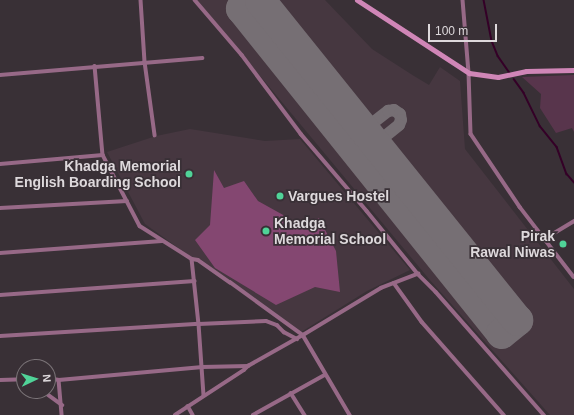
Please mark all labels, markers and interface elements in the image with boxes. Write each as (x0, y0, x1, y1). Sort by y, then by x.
scale bar (430, 16, 499, 42)
text: 100 m (435, 24, 468, 38)
place label: Khadga Memorial English Boarding School (15, 158, 181, 190)
marker: Khadga Memorial English Boarding School (184, 169, 194, 179)
place label: Vargues Hostel (288, 188, 389, 204)
marker: Vargues Hostel (275, 191, 285, 201)
place label: Khadga Memorial School (274, 215, 386, 248)
marker: Khadga Memorial School (261, 226, 271, 236)
place label: Pirak Rawal Niwas (470, 228, 555, 260)
marker: Pirak Rawal Niwas (558, 239, 568, 249)
north arrow (16, 359, 56, 399)
text: N (41, 374, 53, 383)

